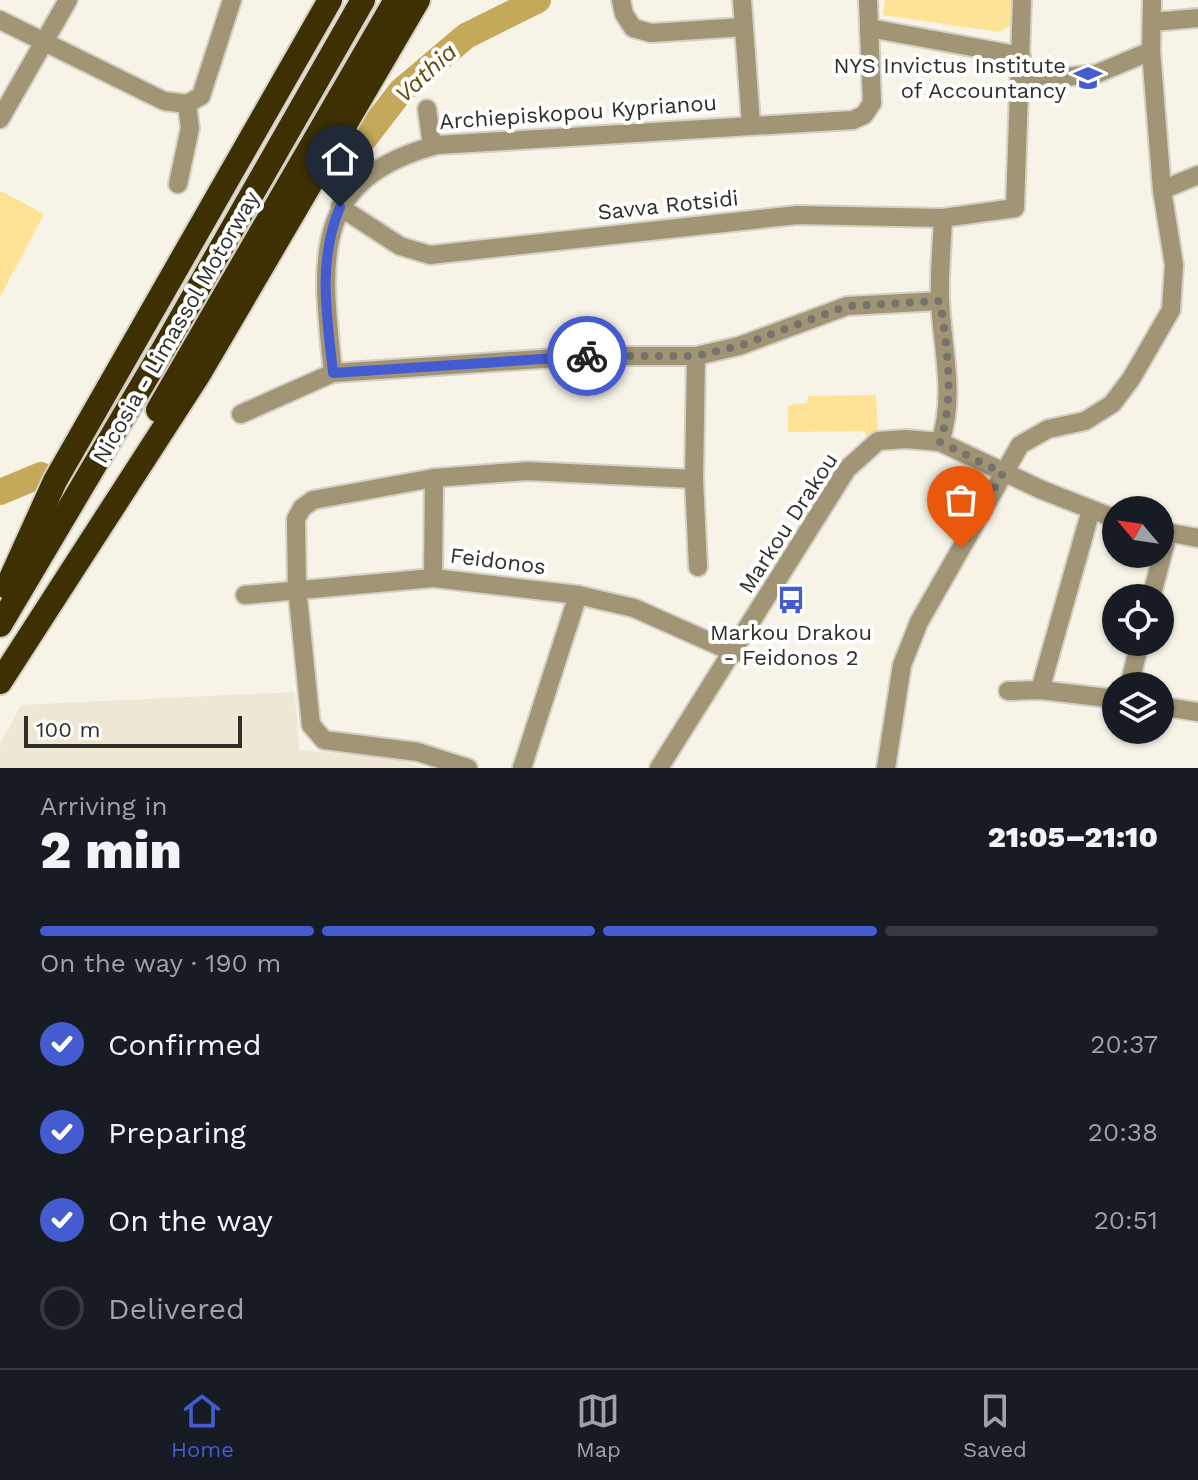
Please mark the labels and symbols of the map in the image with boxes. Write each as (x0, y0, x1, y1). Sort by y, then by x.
water label: Vathia (389, 37, 463, 108)
place label: NYS Invictus Institute of Accountancy (833, 53, 1067, 103)
school or university icon: NYS Invictus Institute of Accountancy (1073, 63, 1103, 93)
street label: Archiepiskopou Kyprianou (438, 90, 718, 134)
pin (306, 125, 374, 207)
street label: Savva Rotsidi (596, 185, 740, 225)
street label: Nicosia - Limassol Motorway (88, 186, 265, 467)
courier (547, 316, 627, 396)
street label: Markou Drakou (733, 448, 843, 598)
pin (927, 466, 995, 548)
north arrow (1102, 496, 1174, 568)
street label: Feidonos (449, 543, 547, 579)
bus stop icon: Markou Drakou - Feidonos 2 (776, 585, 806, 615)
place label: Markou Drakou - Feidonos 2 (710, 620, 872, 670)
scale bar (24, 712, 242, 748)

